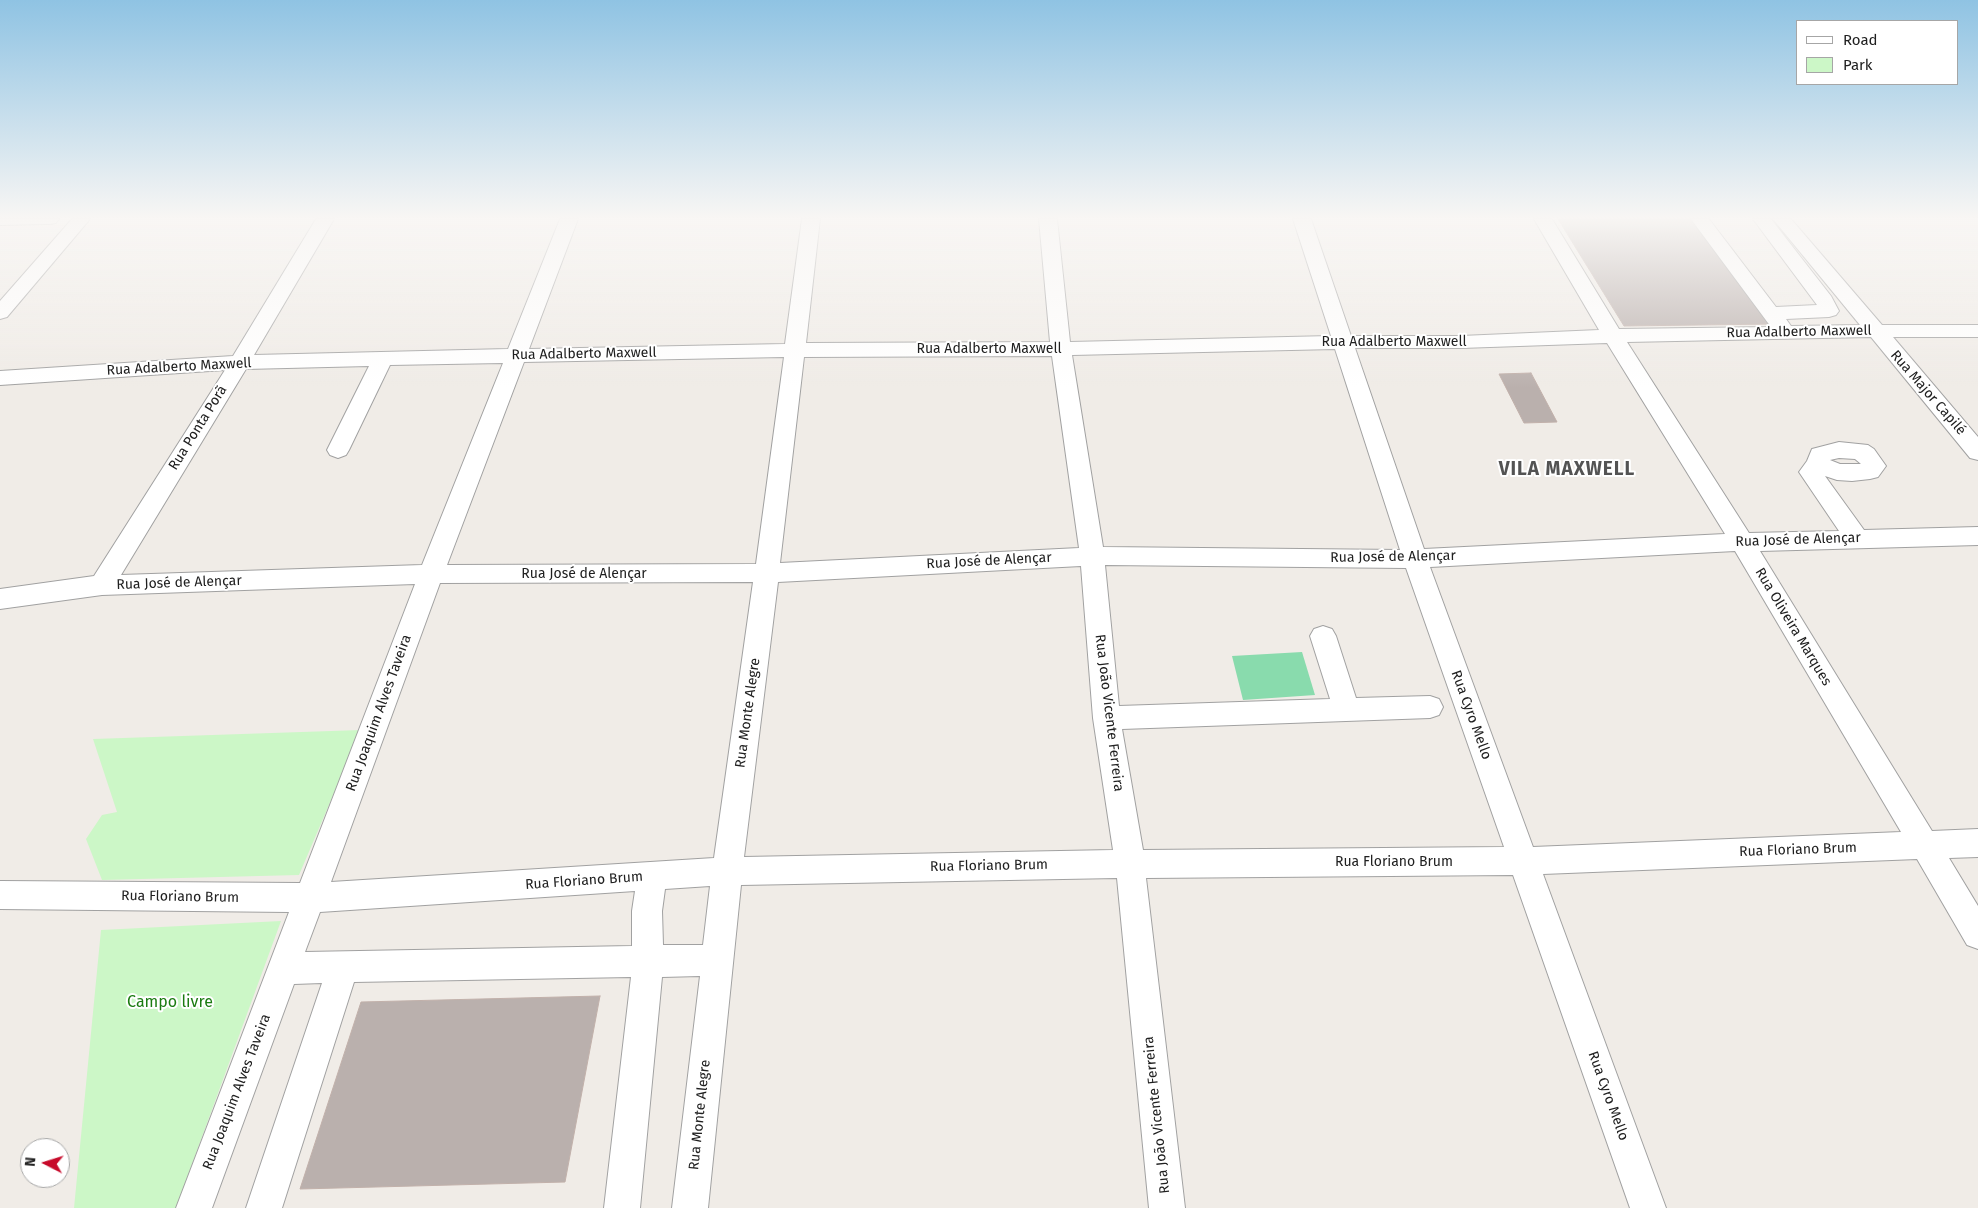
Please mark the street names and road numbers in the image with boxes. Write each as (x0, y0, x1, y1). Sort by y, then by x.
street label: Rua Adalberto Maxwell (1726, 322, 1872, 342)
street label: Rua Adalberto Maxwell (1321, 334, 1467, 350)
street label: Rua Adalberto Maxwell (916, 341, 1062, 357)
street label: Rua Adalberto Maxwell (511, 344, 657, 364)
street label: Rua Major Capilé (1887, 347, 1969, 439)
street label: Rua Adalberto Maxwell (106, 355, 252, 379)
street label: Rua Ponta Porã (165, 383, 231, 473)
street label: Rua José de Alençar (1735, 529, 1861, 551)
street label: Rua José de Alençar (1330, 548, 1456, 566)
street label: Rua José de Alençar (926, 549, 1052, 573)
street label: Rua Oliveira Marques (1751, 565, 1835, 689)
street label: Rua José de Alençar (521, 566, 647, 582)
street label: Rua José de Alençar (116, 572, 242, 594)
street label: Rua Joaquim Alves Taveira (343, 632, 415, 794)
street label: Rua João Vicente Ferreira (1091, 633, 1127, 793)
street label: Rua Monte Alegre (732, 657, 764, 769)
street label: Rua Cyro Mello (1447, 668, 1495, 762)
street label: Rua Floriano Brum (1739, 840, 1857, 860)
street label: Rua Floriano Brum (1335, 854, 1453, 870)
street label: Rua Floriano Brum (930, 857, 1048, 875)
street label: Rua Floriano Brum (525, 869, 643, 893)
street label: Rua Floriano Brum (121, 888, 239, 906)
street label: Rua Joaquim Alves Taveira (199, 1012, 275, 1172)
street label: Rua João Vicente Ferreira (1140, 1035, 1174, 1195)
street label: Rua Cyro Mello (1584, 1049, 1632, 1143)
street label: Rua Monte Alegre (686, 1059, 714, 1171)

